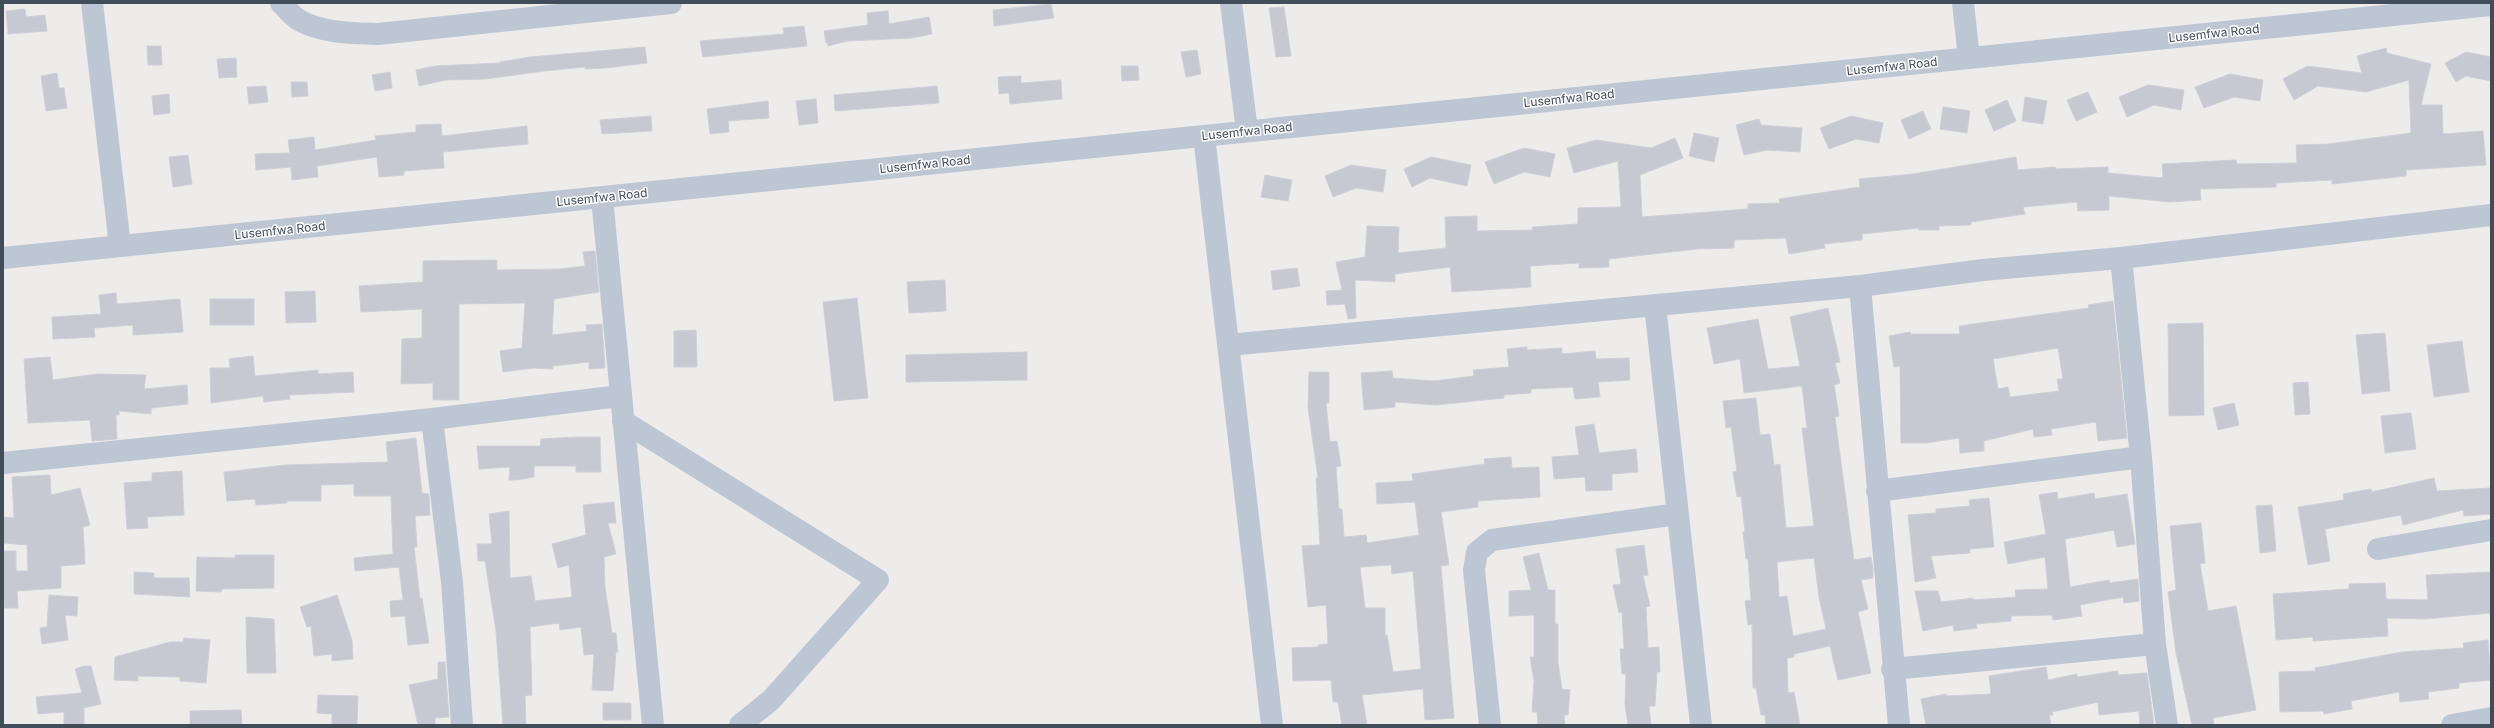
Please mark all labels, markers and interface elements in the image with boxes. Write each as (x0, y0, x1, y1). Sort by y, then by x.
street label: Lusemfwa Road (2168, 21, 2260, 45)
street label: Lusemfwa Road (1846, 54, 1938, 78)
street label: Lusemfwa Road (1523, 86, 1615, 110)
street label: Lusemfwa Road (1201, 119, 1293, 143)
street label: Lusemfwa Road (879, 152, 971, 176)
street label: Lusemfwa Road (556, 185, 648, 209)
street label: Lusemfwa Road (234, 218, 326, 242)

